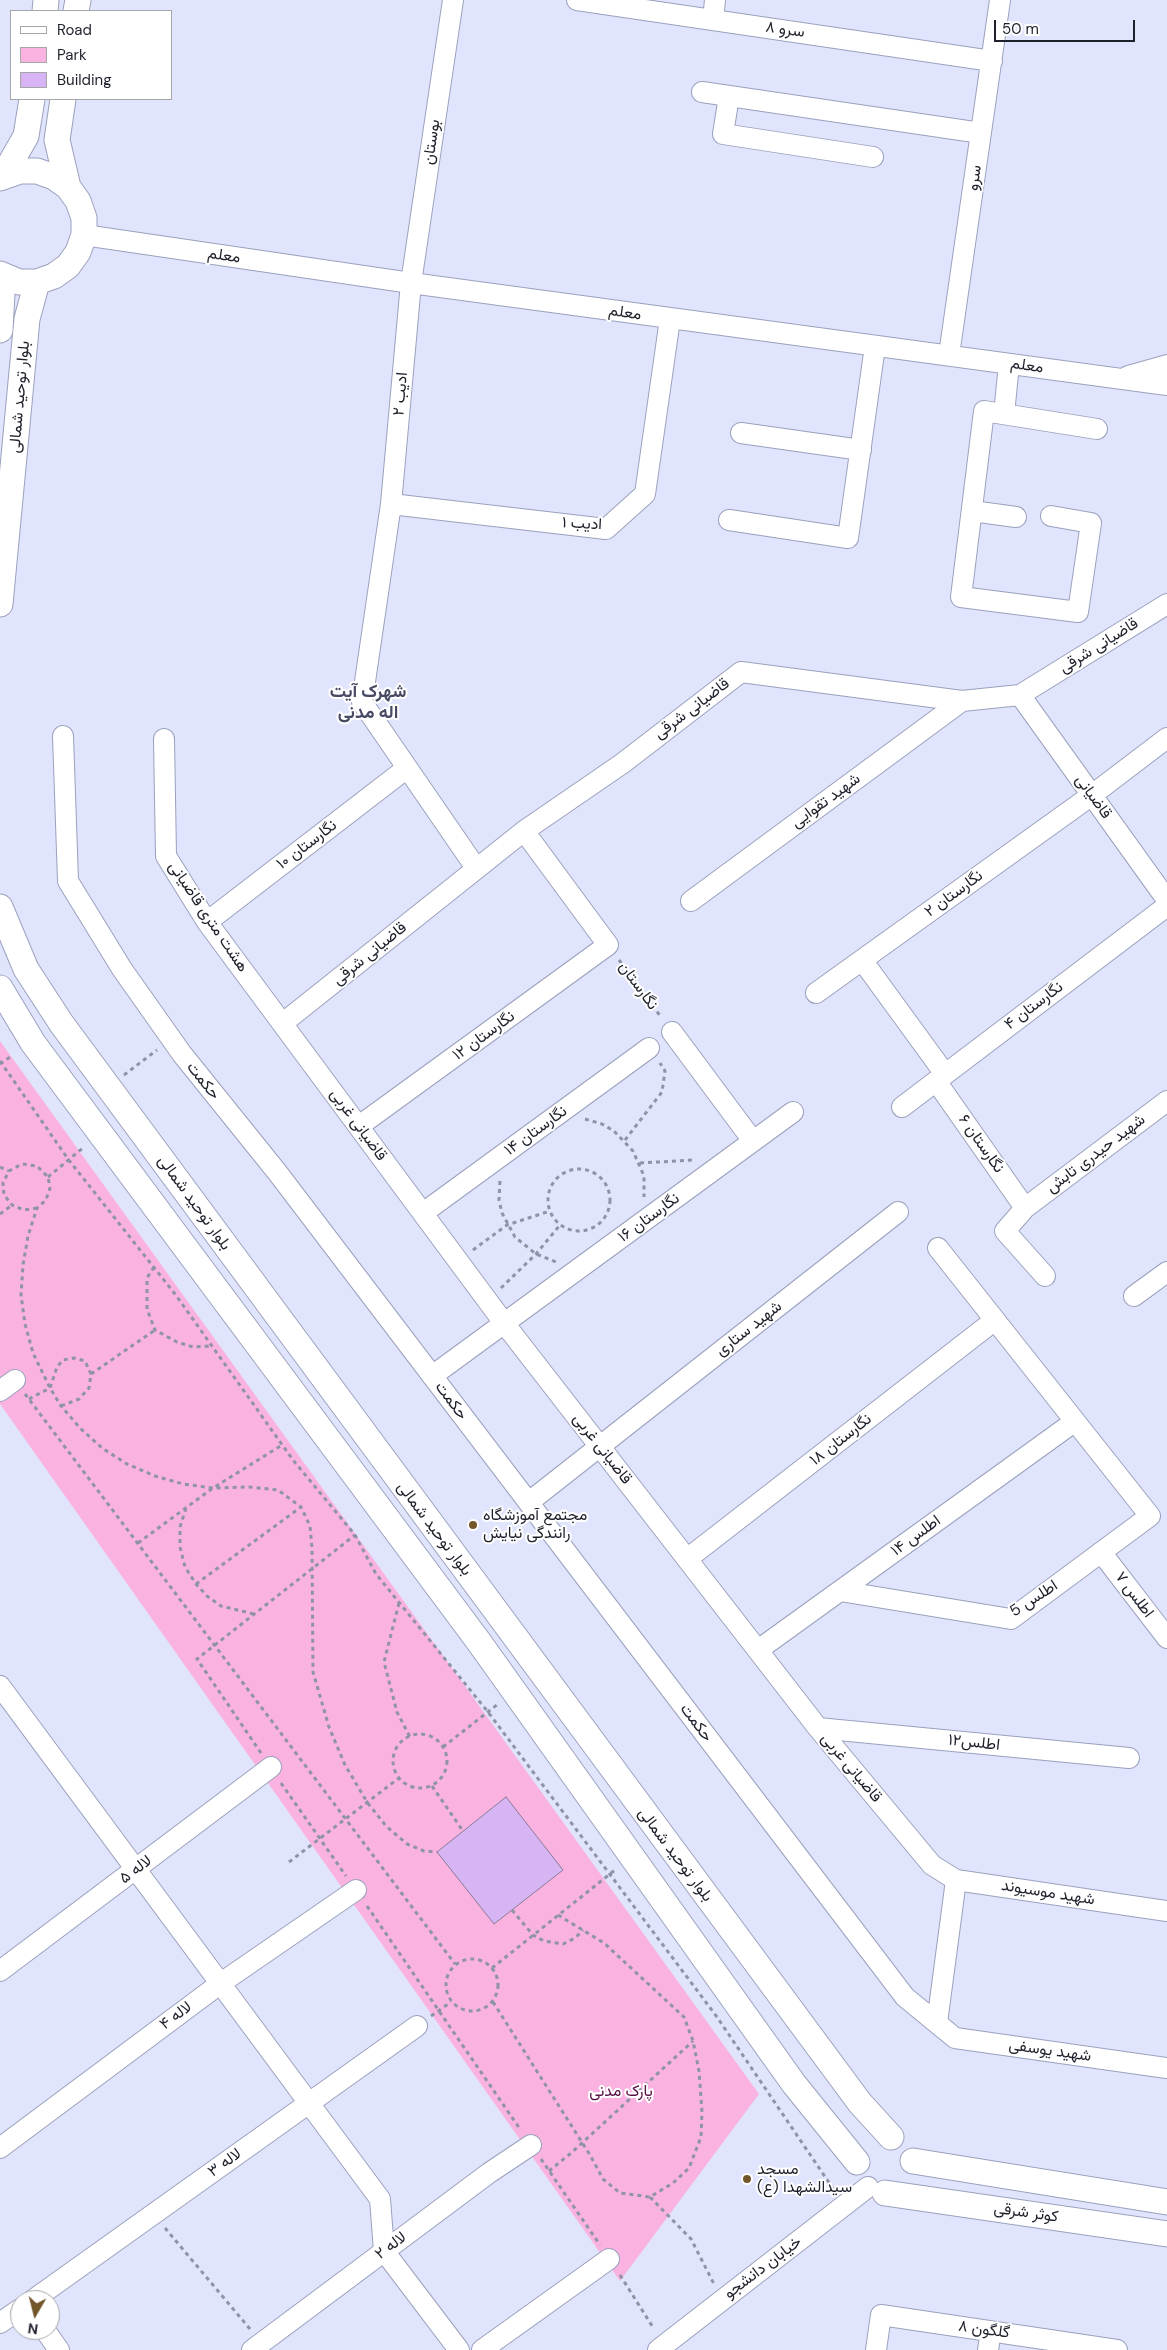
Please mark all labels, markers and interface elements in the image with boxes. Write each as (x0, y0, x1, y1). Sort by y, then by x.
legend (10, 10, 172, 100)
scale bar (997, 10, 1138, 42)
street label: سرو ۸ (764, 18, 806, 42)
text: 50 m (1002, 19, 1039, 39)
text: Road (57, 20, 92, 40)
text: Park (57, 45, 87, 65)
text: Building (57, 70, 112, 90)
street label: بوستان (419, 118, 445, 166)
street label: سرو (964, 164, 986, 192)
street label: معلم (206, 244, 242, 268)
street label: معلم (607, 301, 643, 325)
street label: بلوار توحید شمالی (6, 340, 34, 454)
street label: معلم (1009, 354, 1045, 378)
street label: ادیب ۲ (390, 371, 412, 417)
street label: ادیب ۱ (561, 513, 603, 535)
street label: قاضیانی شرقی (1056, 614, 1142, 678)
street label: قاضیانی شرقی (650, 674, 734, 744)
district label: شهرک آیت اله مدنی (330, 681, 406, 724)
street label: شهید تقوایی (788, 769, 864, 833)
street label: قاضیانی (1071, 771, 1115, 823)
street label: نگارستان ۱۰ (273, 816, 341, 874)
street label: هشت متری قاضیانی (164, 858, 252, 976)
street label: نگارستان ۲ (921, 866, 987, 922)
street label: قاضیانی شرقی (329, 918, 411, 990)
street label: نگارستان (614, 958, 662, 1014)
street label: نگارستان ۴ (1001, 978, 1067, 1034)
street label: نگارستان ۱۲ (449, 1007, 519, 1065)
street label: حکمت (182, 1058, 224, 1104)
street label: قاضیانی غربی (325, 1085, 391, 1165)
street label: نگارستان ۱۴ (501, 1102, 571, 1160)
street label: شهید حیدری تابش (1043, 1110, 1149, 1198)
street label: نگارستان ۶ (954, 1111, 1008, 1177)
street label: بلوار توحید شمالی (153, 1152, 235, 1254)
street label: نگارستان ۱۶ (614, 1189, 684, 1247)
street label: شهید ستاری (712, 1297, 786, 1361)
street label: حکمت (430, 1378, 472, 1424)
street label: قاضیانی غربی (568, 1410, 636, 1488)
street label: نگارستان ۱۸ (806, 1410, 876, 1470)
street label: بلوار توحید شمالی (392, 1478, 476, 1580)
place label: مجتمع آموزشگاه رانندگی نیایش (483, 1506, 587, 1544)
street label: اطلس ۱۴ (887, 1511, 945, 1561)
marker: مجتمع آموزشگاه رانندگی نیایش (467, 1519, 479, 1531)
street label: اطلس ۷ (1110, 1568, 1158, 1622)
street label: اطلس 5 (1007, 1577, 1061, 1621)
street label: حکمت (675, 1700, 717, 1746)
street label: قاضیانی غربی (816, 1729, 886, 1807)
street label: اطلس۱۲ (947, 1731, 1001, 1755)
street label: بلوار توحید شمالی (633, 1804, 717, 1906)
street label: لاله ۵ (116, 1852, 156, 1888)
street label: شهید موسیوند (1000, 1876, 1096, 1910)
street label: لاله ۴ (156, 1998, 196, 2034)
street label: شهید یوسفی (1008, 2036, 1092, 2066)
park label: پارک مدنی (589, 2082, 653, 2102)
street label: لاله ۳ (204, 2144, 246, 2182)
place label: مسجد سیدالشهدا (ع) (757, 2160, 852, 2198)
marker: مسجد سیدالشهدا (ع) (741, 2173, 753, 2185)
street label: کوثر شرقی (993, 2199, 1059, 2227)
street label: لاله ۲ (371, 2228, 411, 2264)
street label: خیابان دانشجو (720, 2233, 806, 2303)
north arrow (10, 2290, 60, 2340)
street label: گلگون ۸ (957, 2317, 1011, 2343)
text: N (27, 2319, 39, 2338)

